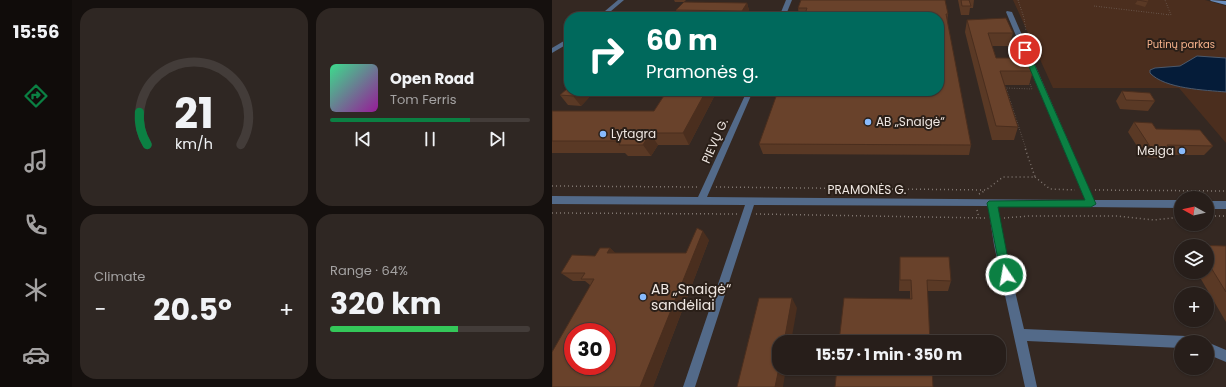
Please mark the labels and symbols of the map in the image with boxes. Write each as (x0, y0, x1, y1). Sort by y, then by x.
pin (1008, 33, 1042, 67)
park label: Putinų parkas (1147, 37, 1215, 52)
place label: AB „Snaigė“ (876, 113, 945, 130)
street label: PIEVŲ G. (697, 116, 732, 166)
marker: AB „Snaigė“ (863, 117, 873, 127)
place label: Lytagra (611, 125, 656, 142)
marker: Lytagra (598, 129, 608, 139)
place label: Melga (1137, 142, 1174, 159)
marker: Melga (1177, 146, 1187, 156)
street label: PRAMONĖS G. (828, 181, 906, 198)
north arrow (1174, 191, 1214, 231)
position arrow (985, 254, 1027, 296)
place label: AB „Snaigė“ sandėliai (651, 279, 731, 315)
marker: AB „Snaigė“ sandėliai (638, 292, 648, 302)
speed limit sign: 30 (564, 323, 616, 375)

